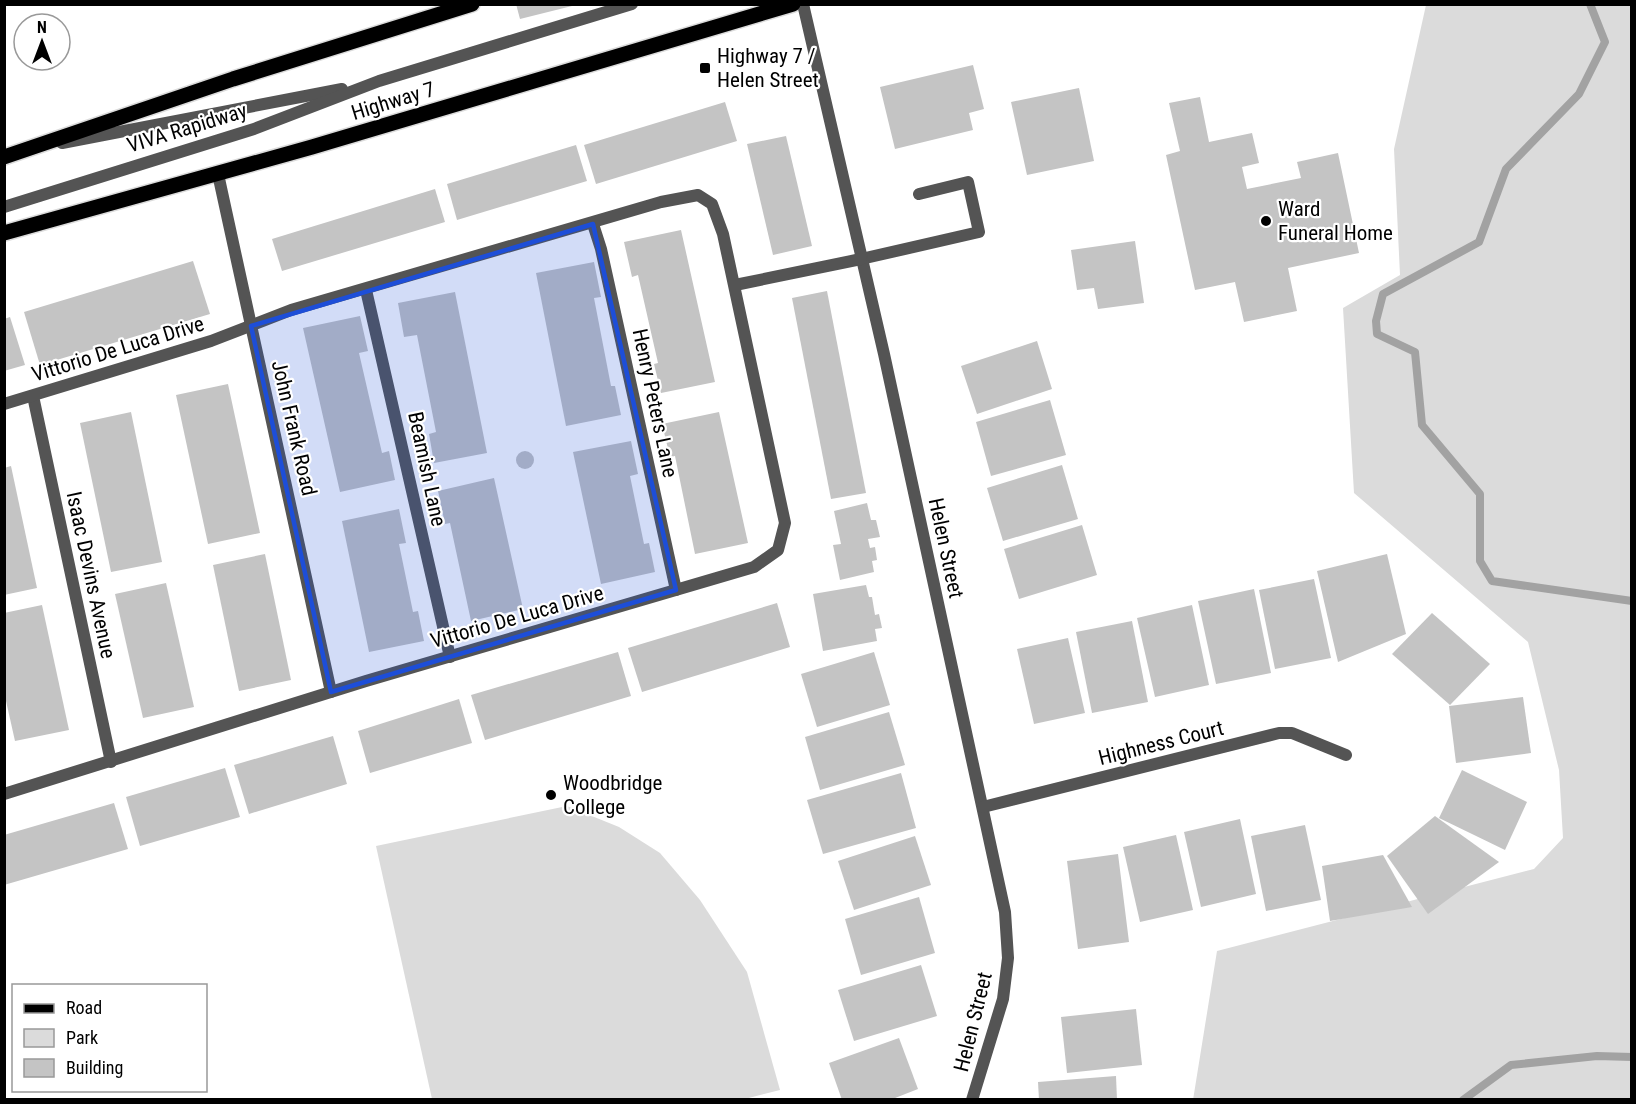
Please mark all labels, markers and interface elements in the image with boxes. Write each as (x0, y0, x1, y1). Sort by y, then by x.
north arrow (12, 12, 72, 72)
text: N (37, 18, 47, 37)
place label: Highway 7 / Helen Street (717, 44, 819, 92)
marker: Highway 7 / Helen Street (698, 61, 712, 75)
street label: Highway 7 (348, 77, 438, 125)
street label: VIVA Rapidway (124, 98, 250, 158)
place label: Ward Funeral Home (1278, 197, 1393, 245)
marker: Ward Funeral Home (1259, 214, 1273, 228)
street label: Vittorio De Luca Drive (29, 311, 207, 387)
street label: Henry Peters Lane (628, 326, 683, 480)
street label: John Frank Road (267, 358, 321, 498)
street label: Beamish Lane (403, 409, 451, 529)
street label: Isaac Devins Avenue (62, 489, 120, 661)
street label: Helen Street (924, 496, 968, 600)
street label: Vittorio De Luca Drive (428, 581, 606, 653)
street label: Highness Court (1096, 716, 1226, 770)
place label: Woodbridge College (563, 771, 663, 819)
marker: Woodbridge College (544, 788, 558, 802)
street label: Helen Street (949, 970, 997, 1074)
legend (12, 984, 207, 1092)
text: Road (66, 997, 102, 1018)
text: Park (66, 1027, 98, 1048)
text: Building (66, 1057, 123, 1078)

